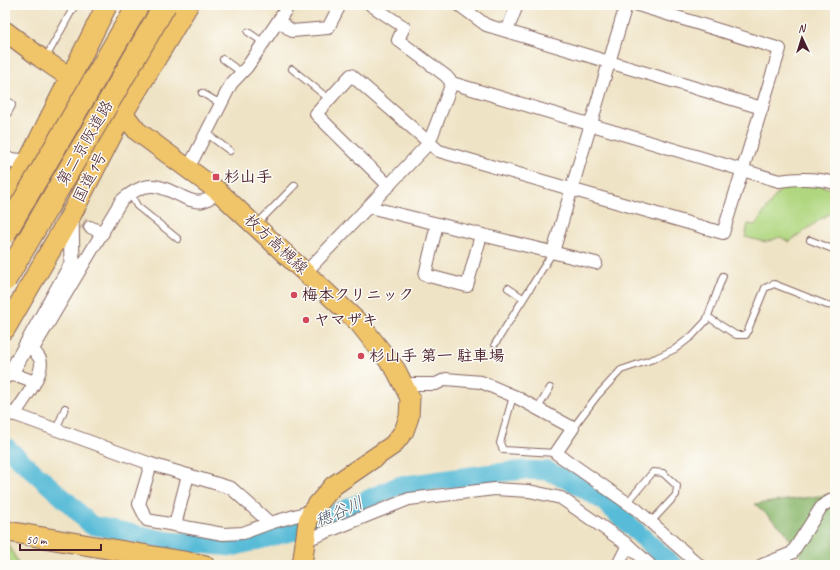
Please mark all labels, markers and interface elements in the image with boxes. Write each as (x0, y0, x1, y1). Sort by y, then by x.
north arrow (782, 18, 822, 58)
text: N (797, 21, 807, 35)
street label: 第二京阪道路 (52, 96, 118, 190)
street label: 国道1号 (69, 148, 111, 206)
place label: 杉山手 (224, 167, 272, 187)
marker: 杉山手 (211, 172, 221, 182)
street label: 枚方高槻線 (240, 209, 312, 279)
place label: 梅本クリニック (302, 285, 414, 305)
marker: 梅本クリニック (289, 290, 299, 300)
place label: ヤマザキ (314, 310, 378, 330)
marker: ヤマザキ (301, 315, 311, 325)
place label: 杉山手 第一 駐車場 (369, 346, 505, 366)
marker: 杉山手 第一 駐車場 (356, 351, 366, 361)
water label: 穂谷川 (311, 492, 367, 532)
scale bar (20, 526, 101, 552)
text: 50 m (26, 532, 48, 548)

